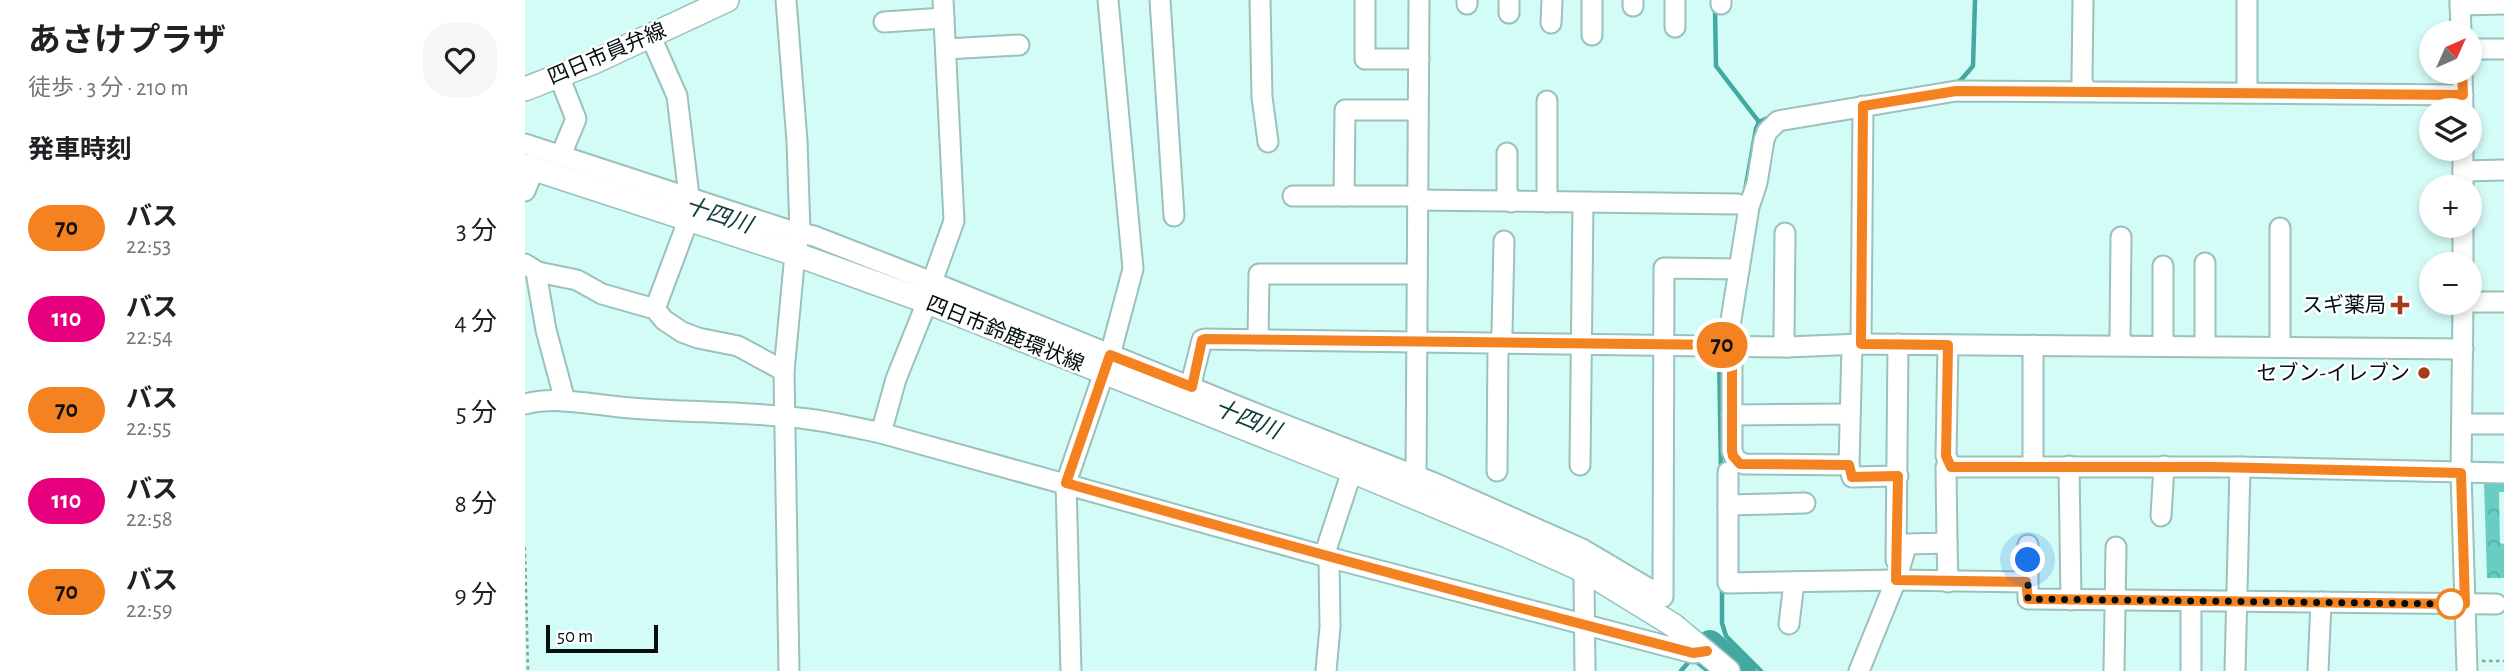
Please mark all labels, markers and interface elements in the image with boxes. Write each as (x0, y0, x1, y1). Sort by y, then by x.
street label: 四日市員弁線 (545, 19, 669, 88)
north arrow (2419, 21, 2481, 84)
map controls (2419, 21, 2482, 315)
button: heart (423, 23, 497, 97)
text: あさけプラザ (28, 25, 226, 58)
text: 徒歩 · 3 分 · 210 m (28, 77, 189, 100)
button: layers (2419, 98, 2482, 161)
text: 発車時刻 (28, 137, 132, 163)
button: + (2419, 175, 2482, 238)
water label: 十四川 (682, 192, 758, 239)
text: バス (126, 204, 178, 230)
text: 70 (55, 216, 78, 240)
text: 3 分 (456, 218, 497, 244)
text: 22:53 (126, 235, 171, 258)
button: − (2419, 252, 2482, 315)
street label: 四日市鈴鹿環状線 (923, 292, 1087, 375)
place label: スギ薬局 (2302, 294, 2386, 316)
text: バス (126, 295, 178, 321)
marker: スギ薬局 (2392, 297, 2408, 313)
text: 110 (52, 307, 81, 331)
text: 4 分 (454, 309, 497, 335)
line badge: 70 (1691, 322, 1753, 368)
text: 22:54 (126, 326, 173, 349)
text: 70 (1711, 333, 1733, 357)
place label: セブン-イレブン (2257, 361, 2410, 384)
marker: セブン-イレブン (2416, 365, 2432, 381)
text: バス (126, 386, 178, 412)
water label: 十四川 (1211, 395, 1287, 445)
text: 70 (55, 398, 78, 422)
text: 5 分 (456, 400, 497, 426)
text: 22:55 (126, 417, 171, 440)
text: バス (126, 477, 178, 503)
text: 110 (52, 489, 81, 513)
text: 8 分 (454, 491, 497, 517)
text: 22:58 (126, 508, 173, 531)
your location (2010, 542, 2045, 577)
text: バス (126, 568, 178, 594)
text: 70 (55, 580, 78, 604)
text: 9 分 (454, 582, 497, 608)
unlabelled marker (2436, 589, 2466, 619)
text: 22:59 (126, 599, 173, 622)
scale bar (546, 622, 658, 654)
text: 50 m (557, 627, 593, 646)

